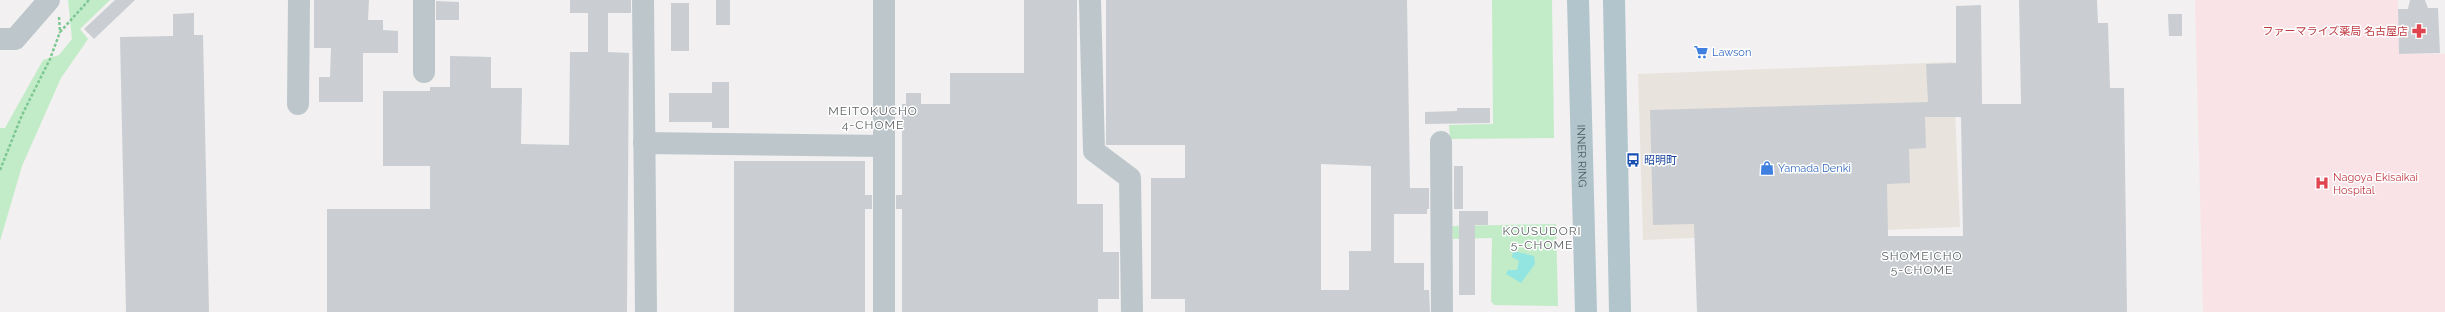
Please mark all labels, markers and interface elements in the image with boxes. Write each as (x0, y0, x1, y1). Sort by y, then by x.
pharmacy icon: ファーマライズ薬局 名古屋店 (2411, 23, 2427, 39)
place label: ファーマライズ薬局 名古屋店 (2263, 25, 2408, 38)
supermarket icon: Lawson (1693, 44, 1709, 60)
place label: Lawson (1712, 46, 1751, 59)
district label: MEITOKUCHO 4-CHOME (828, 104, 918, 132)
street label: INNER RING (1574, 124, 1589, 188)
bus stop icon: 昭明町 (1625, 152, 1641, 168)
place label: 昭明町 (1644, 154, 1677, 167)
shop icon: Yamada Denki (1759, 160, 1775, 176)
place label: Yamada Denki (1778, 162, 1851, 175)
place label: Nagoya Ekisaikai Hospital (2333, 171, 2418, 197)
hospital icon: Nagoya Ekisaikai Hospital (2314, 175, 2330, 191)
district label: KOUSUDORI 5-CHOME (1502, 224, 1582, 252)
district label: SHOMEICHO 5-CHOME (1881, 249, 1963, 277)

